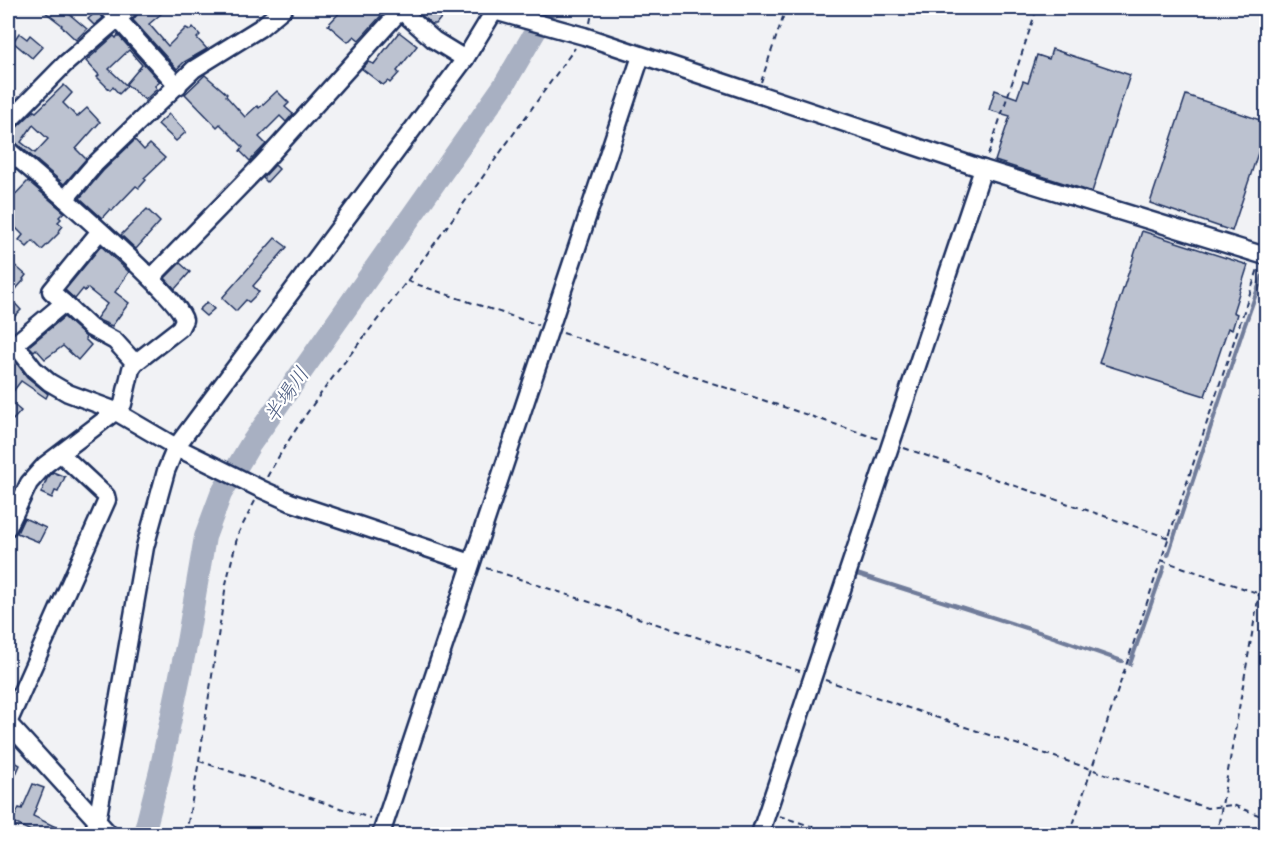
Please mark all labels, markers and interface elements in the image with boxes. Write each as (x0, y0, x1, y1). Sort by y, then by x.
water label: 半場川 (256, 361, 316, 429)

